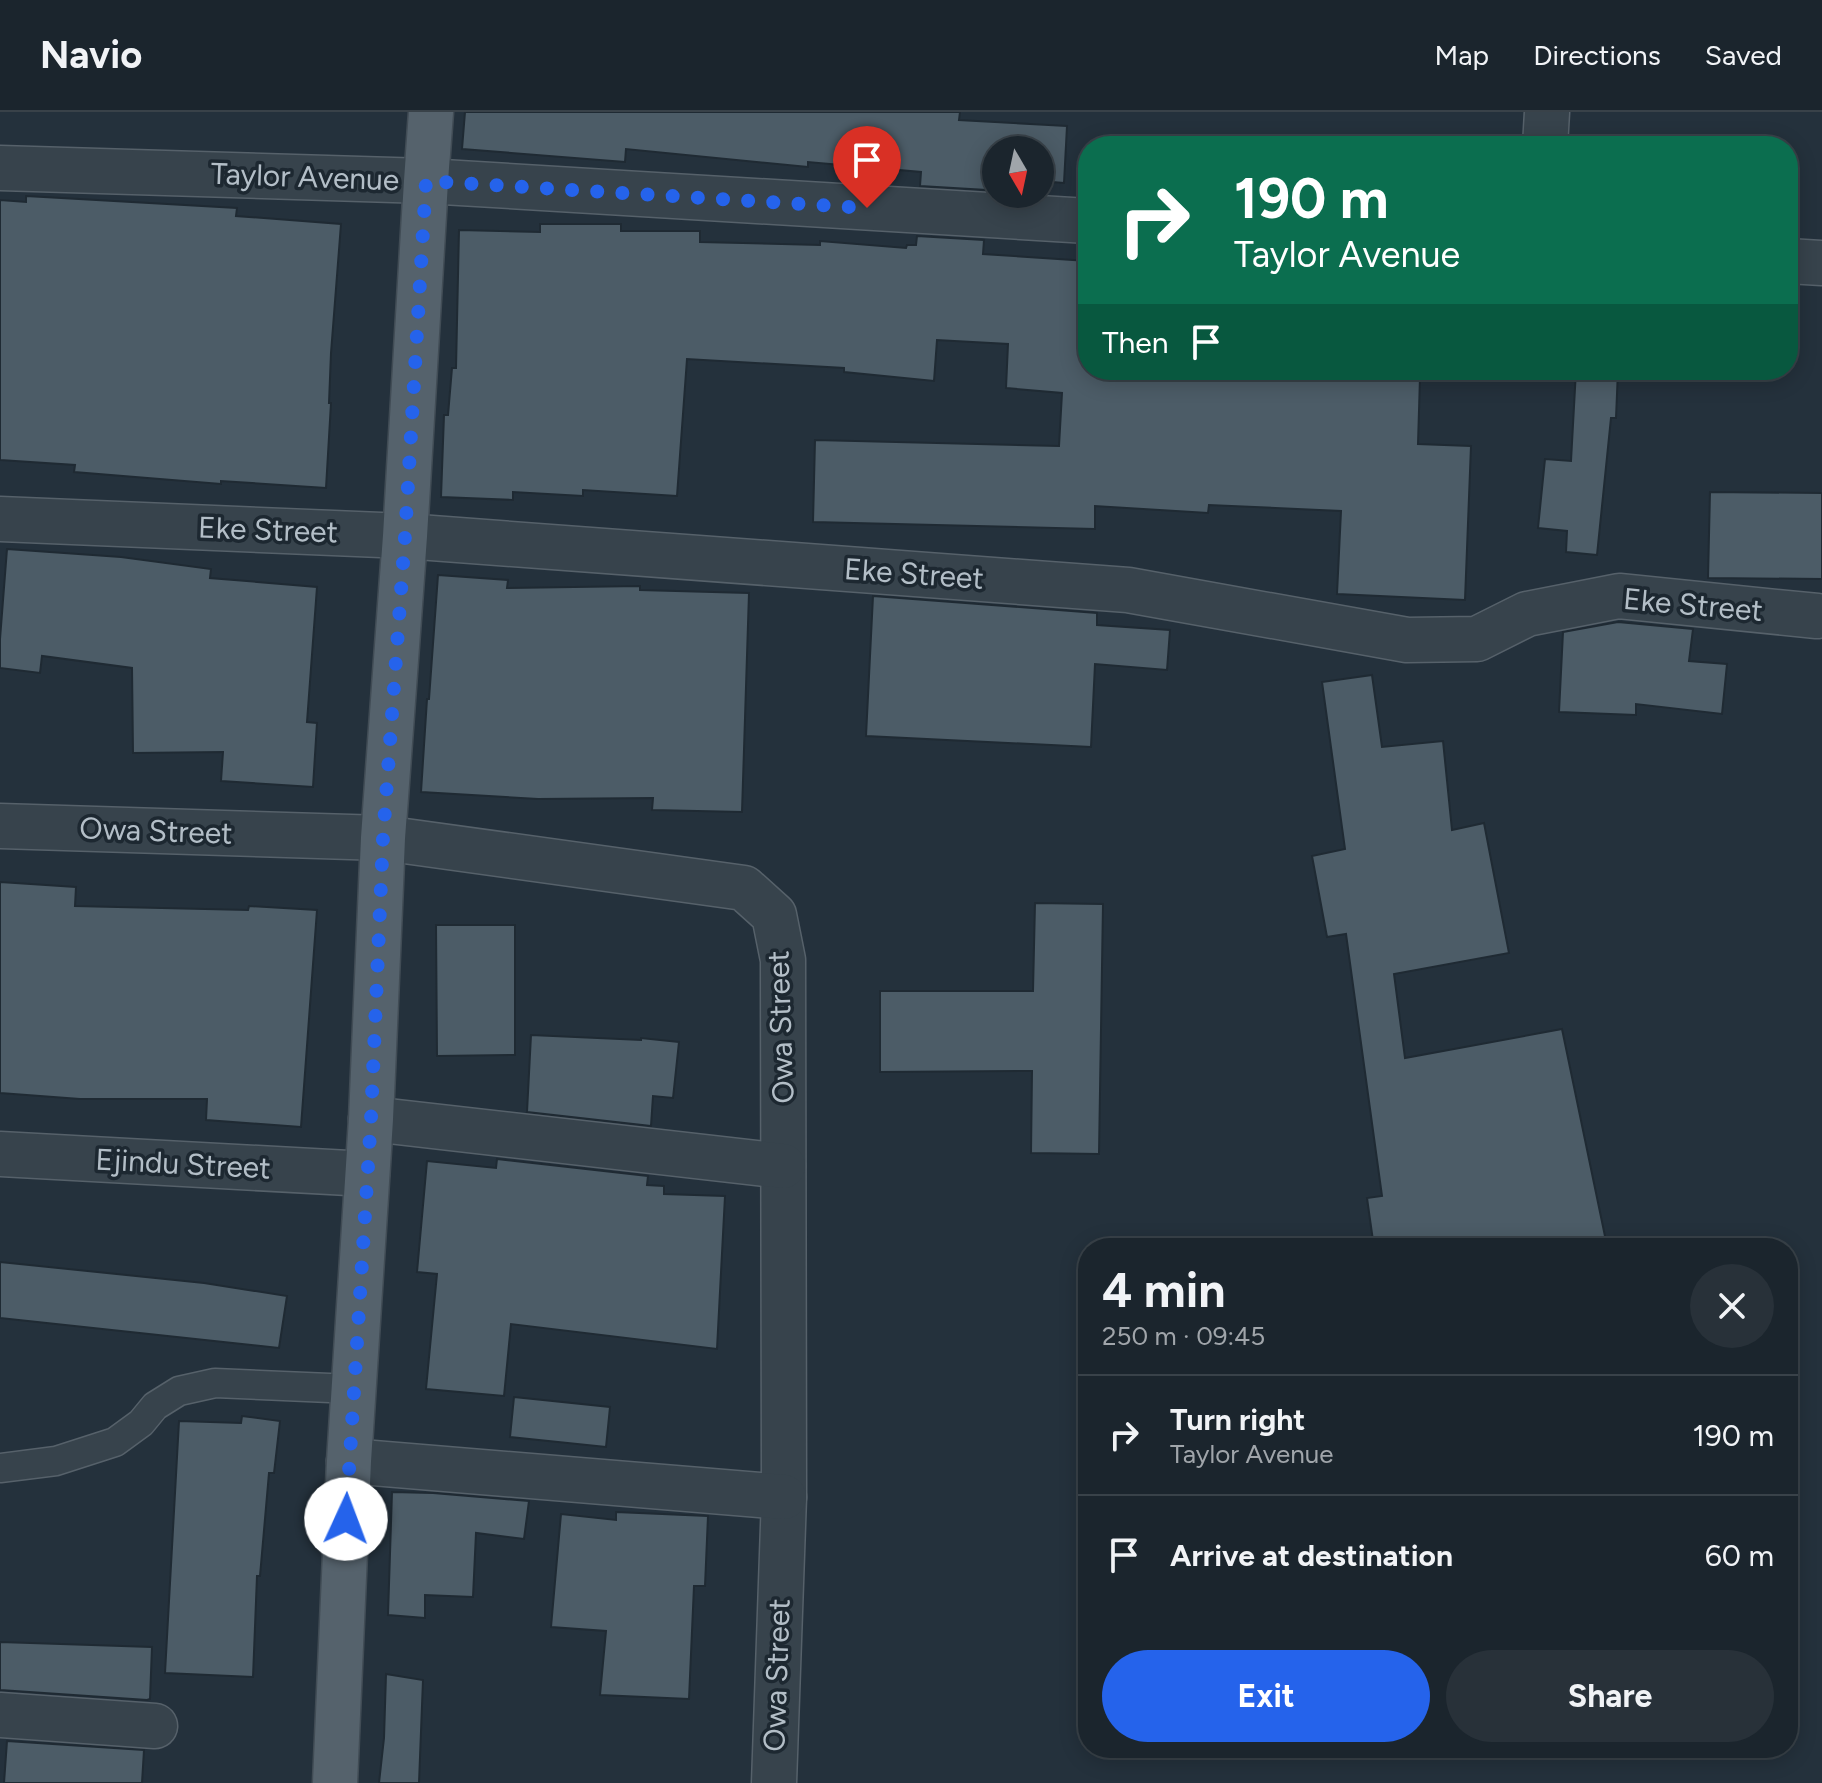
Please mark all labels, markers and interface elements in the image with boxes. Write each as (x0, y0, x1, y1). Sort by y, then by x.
text: Navio (40, 32, 142, 78)
text: Map (1435, 38, 1489, 72)
text: Directions (1533, 38, 1661, 72)
text: Saved (1705, 38, 1782, 72)
pin (833, 126, 901, 208)
north arrow (982, 136, 1054, 208)
map controls (982, 136, 1054, 208)
icon: arrive (845, 138, 889, 182)
street label: Taylor Avenue (210, 155, 400, 198)
text: 190 m (1234, 165, 1389, 232)
icon: right (1102, 168, 1206, 272)
text: Taylor Avenue (1234, 233, 1460, 276)
icon: arrive (1184, 320, 1228, 364)
text: Then (1102, 324, 1168, 361)
street label: Eke Street (198, 509, 339, 550)
street label: Eke Street (843, 550, 985, 597)
street label: Eke Street (1622, 580, 1764, 629)
street label: Owa Street (79, 809, 233, 852)
street label: Owa Street (759, 950, 802, 1104)
street label: Ejindu Street (95, 1140, 272, 1187)
text: 4 min (1102, 1261, 1226, 1319)
button: close (1690, 1264, 1774, 1348)
text: 250 m · 09:45 (1102, 1320, 1265, 1352)
text: Turn right (1170, 1401, 1305, 1438)
icon: right (1102, 1413, 1146, 1457)
text: 190 m (1692, 1417, 1774, 1454)
text: Taylor Avenue (1170, 1438, 1333, 1470)
position arrow (304, 1477, 388, 1561)
icon: arrive (1102, 1533, 1146, 1577)
text: Arrive at destination (1170, 1537, 1453, 1574)
text: 60 m (1705, 1537, 1774, 1574)
street label: Owa Street (755, 1598, 798, 1752)
button: Exit (1102, 1650, 1430, 1742)
button: Share (1446, 1650, 1774, 1742)

